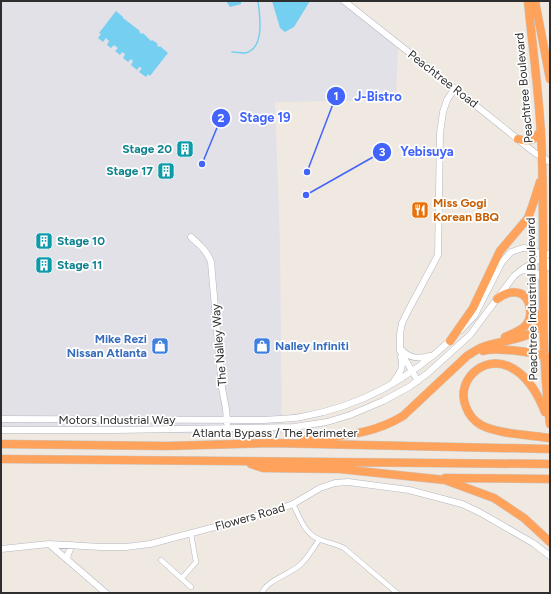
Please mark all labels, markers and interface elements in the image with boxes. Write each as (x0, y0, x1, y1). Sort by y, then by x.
street label: Peachtree Boulevard (512, 32, 536, 144)
street label: Peachtree Road (405, 47, 481, 111)
callout: J-Bistro (326, 84, 410, 109)
text: 1 (333, 89, 339, 103)
text: J-Bistro (354, 89, 402, 104)
callout: Stage 19 (211, 105, 298, 130)
text: Stage 19 (239, 110, 291, 125)
text: 2 (218, 111, 225, 125)
building icon: Stage 20 (175, 139, 195, 159)
callout: Yebisuya (372, 139, 461, 164)
place label: Stage 20 (122, 142, 172, 156)
text: Yebisuya (400, 144, 454, 159)
text: 3 (379, 145, 386, 159)
building icon: Stage 17 (156, 161, 176, 181)
place label: Stage 17 (106, 164, 153, 178)
place label: Miss Gogi Korean BBQ (433, 196, 500, 224)
restaurant icon: Miss Gogi Korean BBQ (410, 200, 430, 220)
street label: Peachtree Industrial Boulevard (524, 217, 540, 381)
building icon: Stage 10 (34, 231, 54, 251)
place label: Stage 10 (57, 234, 105, 248)
building icon: Stage 11 (34, 255, 54, 275)
place label: Stage 11 (57, 258, 102, 272)
street label: The Nalley Way (208, 303, 230, 387)
place label: Mike Rezi Nissan Atlanta (67, 332, 147, 360)
shop icon: Mike Rezi Nissan Atlanta (150, 336, 170, 356)
shop icon: Nalley Infiniti (252, 336, 272, 356)
place label: Nalley Infiniti (275, 339, 349, 353)
street label: Motors Industrial Way (59, 413, 176, 427)
street label: Atlanta Bypass / The Perimeter (192, 426, 358, 440)
street label: Flowers Road (213, 500, 287, 534)

